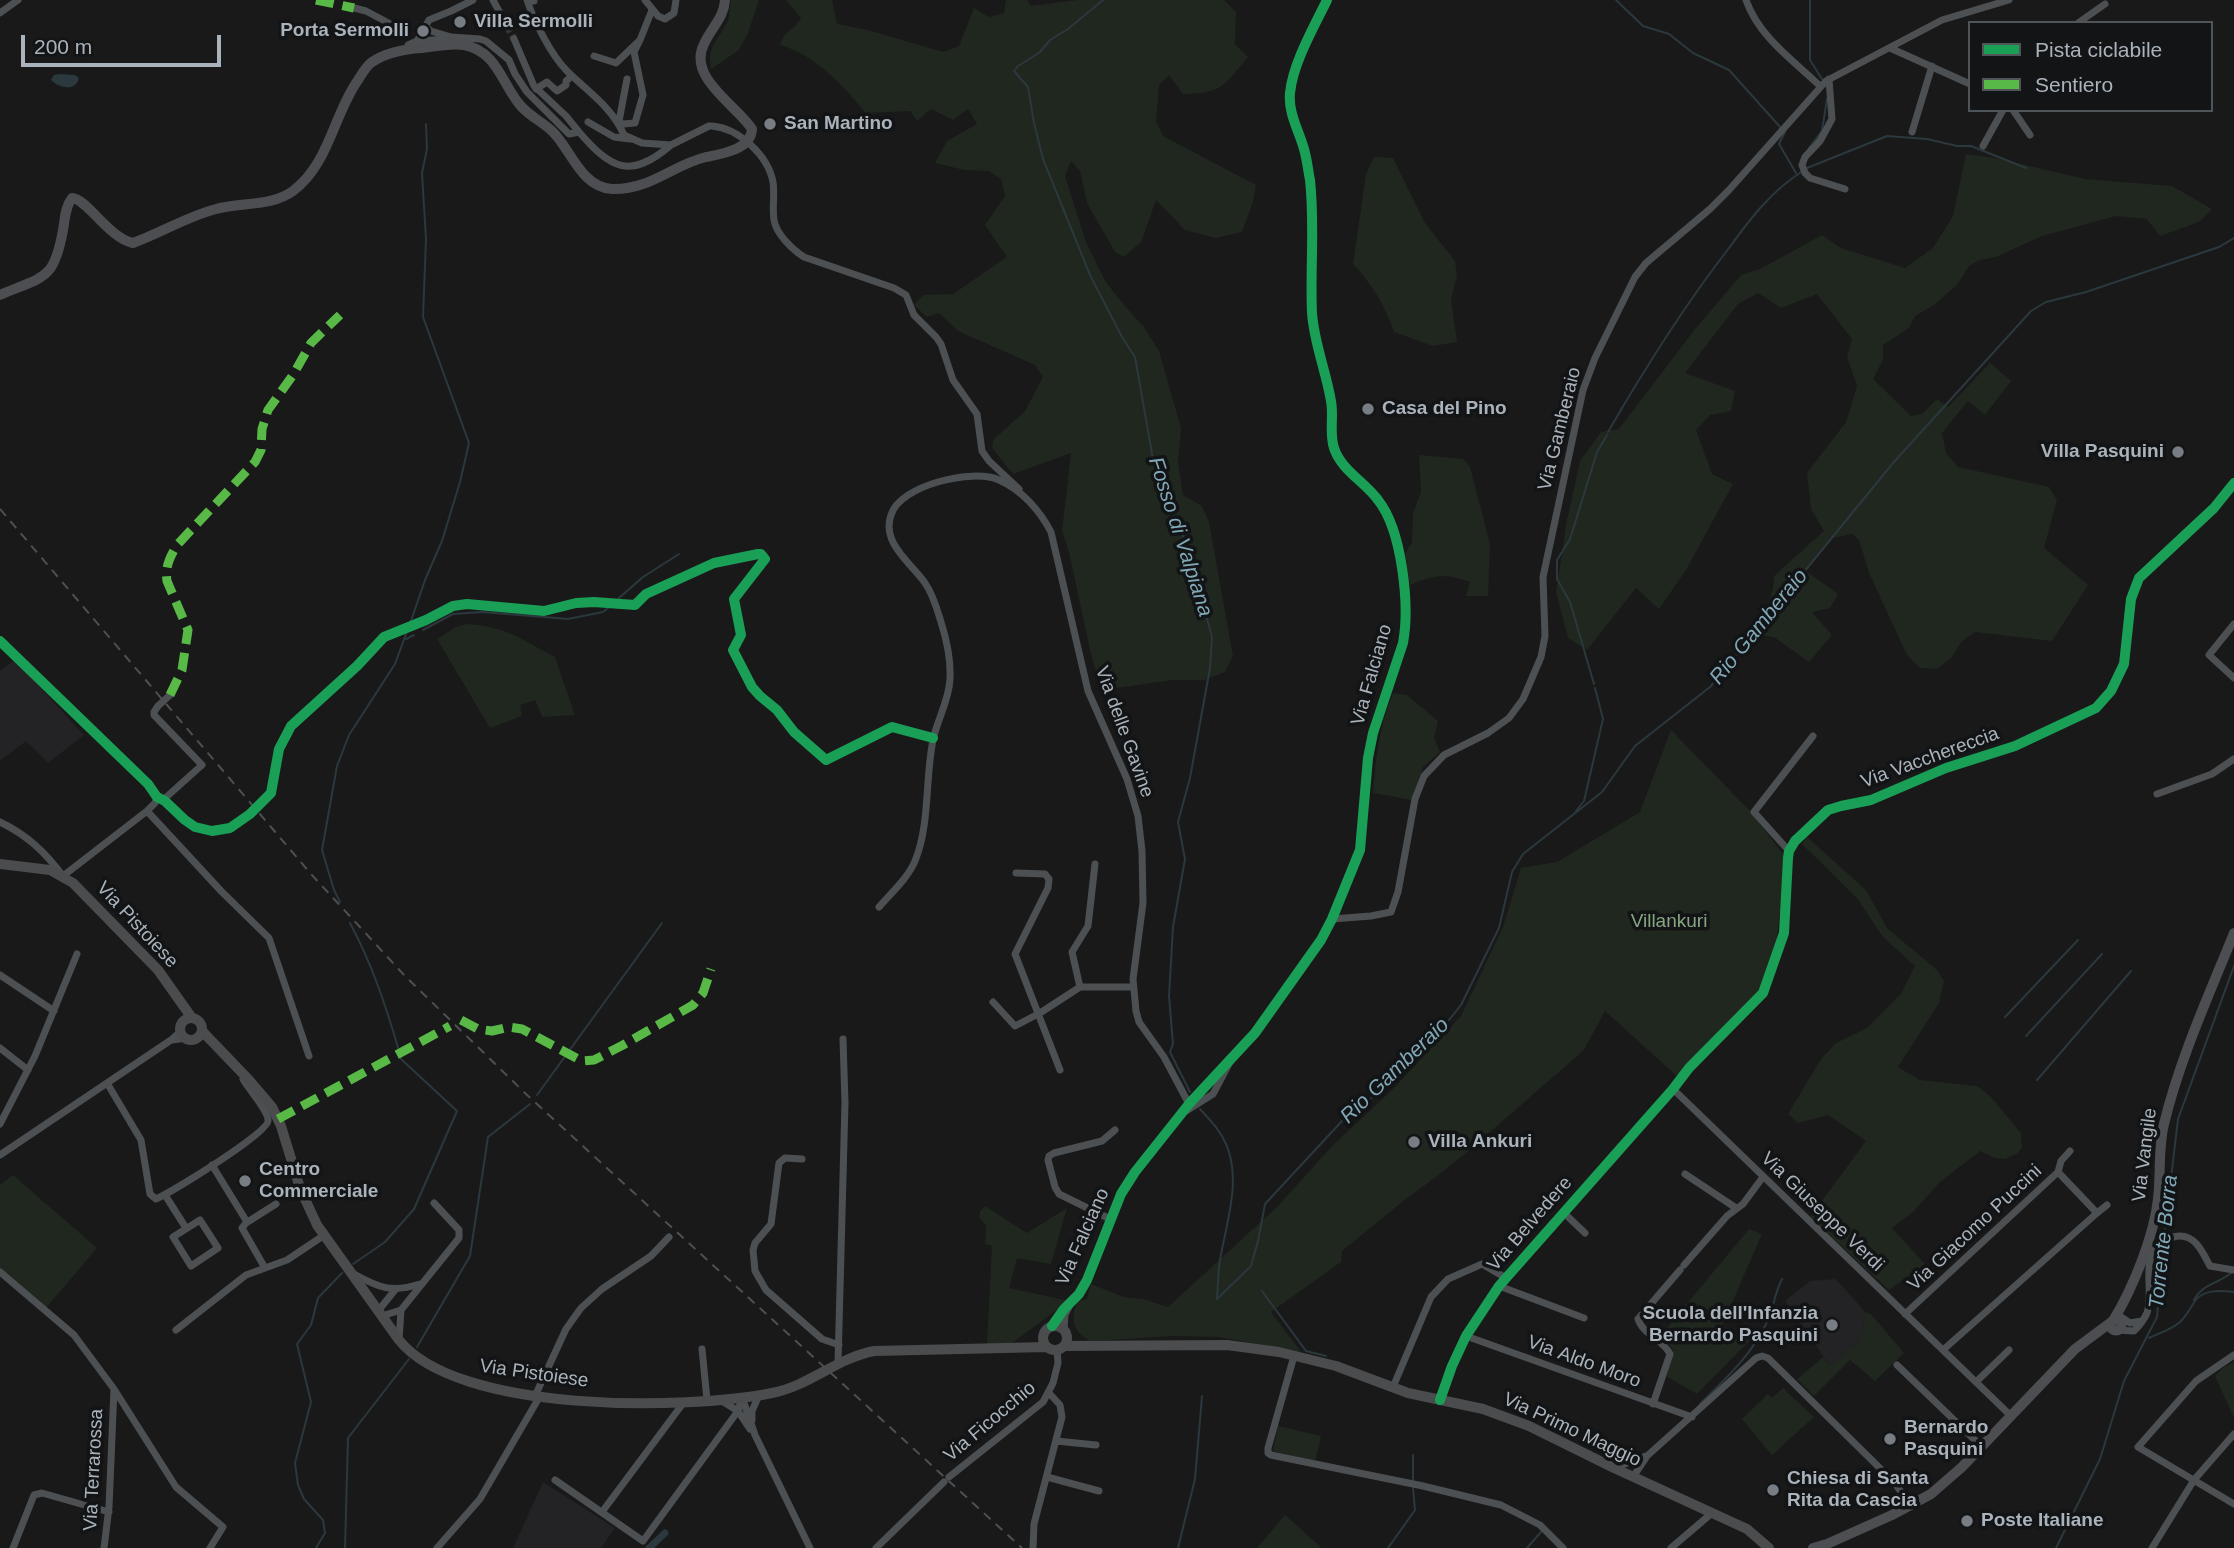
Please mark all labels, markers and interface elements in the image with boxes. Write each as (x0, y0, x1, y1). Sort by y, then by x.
place label: Villa Sermolli (474, 11, 593, 33)
marker: Villa Sermolli (452, 14, 468, 30)
place label: Porta Sermolli (280, 20, 409, 42)
scale bar (24, 21, 224, 65)
legend (1968, 21, 2213, 112)
marker: Porta Sermolli (415, 23, 431, 39)
text: 200 m (34, 35, 92, 58)
text: Pista ciclabile (2035, 38, 2162, 61)
text: Sentiero (2035, 73, 2113, 96)
place label: San Martino (784, 113, 893, 135)
marker: San Martino (762, 116, 778, 132)
street label: Via Gamberaio (1534, 365, 1586, 493)
place label: Casa del Pino (1382, 398, 1507, 420)
marker: Casa del Pino (1360, 401, 1376, 417)
place label: Villa Pasquini (2041, 441, 2164, 463)
marker: Villa Pasquini (2170, 444, 2186, 460)
water label: Fosso di Valpiana (1142, 454, 1218, 620)
water label: Rio Gamberaio (1705, 564, 1813, 690)
street label: Via Falciano (1347, 622, 1397, 728)
street label: Via delle Gavine (1090, 663, 1158, 801)
street label: Via Vacchereccia (1858, 722, 2002, 794)
street label: Via Pistoiese (91, 877, 183, 973)
park label: Villankuri (1631, 911, 1707, 933)
water label: Rio Gamberaio (1335, 1013, 1455, 1129)
street label: Via Vangile (2128, 1107, 2162, 1203)
place label: Villa Ankuri (1428, 1131, 1532, 1153)
marker: Villa Ankuri (1406, 1134, 1422, 1150)
street label: Via Giuseppe Verdi (1756, 1147, 1888, 1277)
place label: Centro Commerciale (259, 1159, 378, 1203)
street label: Via Giacomo Puccini (1903, 1160, 2047, 1296)
street label: Via Belvedere (1483, 1172, 1577, 1276)
marker: Centro Commerciale (237, 1173, 253, 1189)
water label: Torrente Borra (2144, 1174, 2184, 1310)
street label: Via Falciano (1051, 1185, 1115, 1289)
place label: Scuola dell'Infanzia Bernardo Pasquini (1642, 1303, 1818, 1347)
marker: Scuola dell'Infanzia Bernardo Pasquini (1824, 1317, 1840, 1333)
street label: Via Aldo Moro (1524, 1331, 1644, 1393)
street label: Via Pistoiese (478, 1355, 590, 1393)
street label: Via Ficocchio (940, 1377, 1040, 1467)
street label: Via Primo Maggio (1499, 1388, 1645, 1472)
street label: Via Terrarossa (79, 1408, 109, 1532)
place label: Bernardo Pasquini (1904, 1417, 1988, 1461)
marker: Bernardo Pasquini (1882, 1431, 1898, 1447)
place label: Chiesa di Santa Rita da Cascia (1787, 1468, 1928, 1512)
marker: Chiesa di Santa Rita da Cascia (1765, 1482, 1781, 1498)
place label: Poste Italiane (1981, 1510, 2103, 1532)
marker: Poste Italiane (1959, 1513, 1975, 1529)

